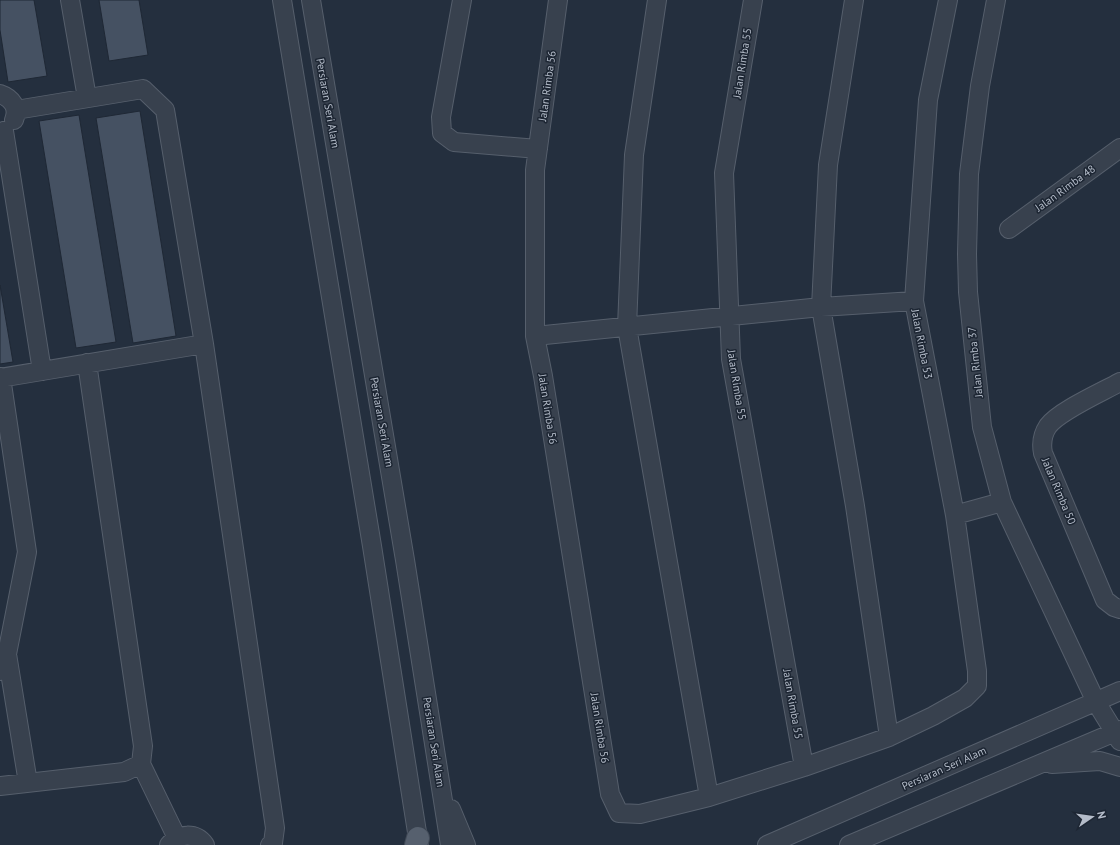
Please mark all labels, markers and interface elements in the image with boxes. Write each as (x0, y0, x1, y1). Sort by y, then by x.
street label: Jalan Rimba 55 (729, 27, 754, 100)
street label: Jalan Rimba 56 (535, 50, 559, 123)
street label: Persiaran Seri Alam (313, 57, 343, 149)
street label: Jalan Rimba 48 (1031, 161, 1098, 215)
street label: Jalan Rimba 53 (908, 307, 936, 380)
street label: Jalan Rimba 37 (964, 326, 986, 399)
street label: Jalan Rimba 55 (724, 348, 749, 421)
street label: Jalan Rimba 56 (535, 372, 560, 445)
street label: Persiaran Seri Alam (367, 376, 397, 468)
street label: Jalan Rimba 50 (1038, 455, 1079, 526)
street label: Jalan Rimba 55 (780, 667, 806, 740)
street label: Jalan Rimba 56 (587, 691, 612, 764)
street label: Persiaran Seri Alam (420, 696, 448, 788)
street label: Persiaran Seri Alam (900, 743, 988, 793)
north arrow (1072, 797, 1112, 837)
text: N (1094, 810, 1109, 820)

